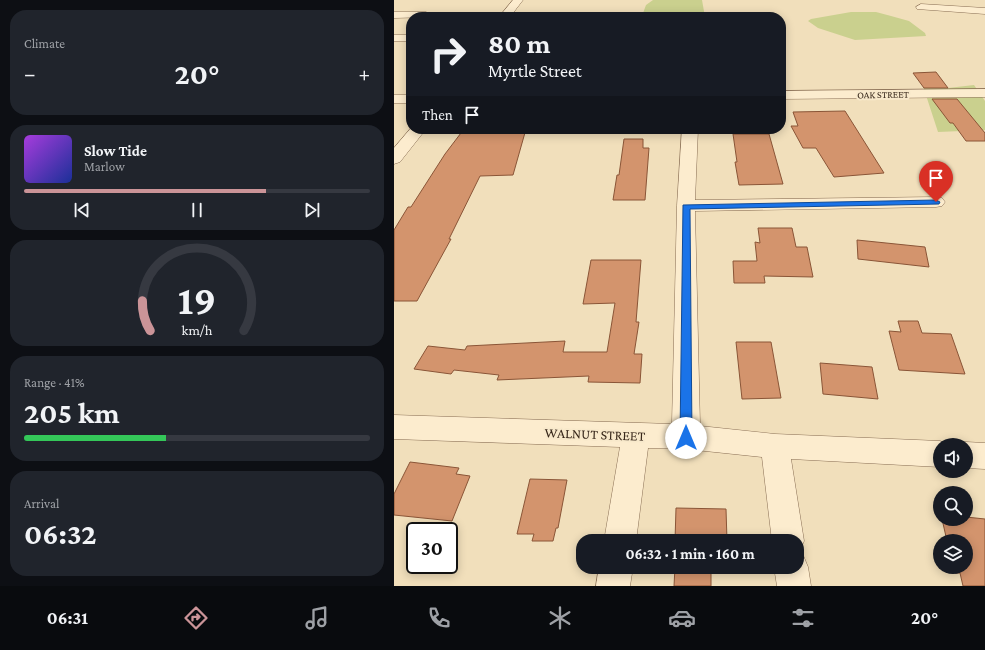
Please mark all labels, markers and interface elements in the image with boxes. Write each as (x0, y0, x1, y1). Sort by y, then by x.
icon: right (422, 28, 474, 80)
text: 80 m (488, 28, 550, 59)
text: Climate (24, 36, 65, 51)
text: 20° (174, 57, 220, 90)
text: − (24, 61, 36, 86)
text: + (358, 61, 370, 86)
text: Myrtle Street (488, 61, 582, 81)
street label: OAK STREET (857, 89, 910, 100)
icon: arrive (461, 104, 483, 126)
text: Then (422, 107, 453, 123)
text: Slow Tide (84, 143, 147, 159)
text: Marlow (84, 159, 125, 174)
pin (919, 161, 953, 202)
icon: arrive (925, 167, 947, 189)
icon: previous (71, 199, 93, 221)
icon: pause (186, 199, 208, 221)
icon: next (301, 199, 323, 221)
text: 19 (178, 277, 216, 323)
text: km/h (182, 322, 213, 338)
text: Range · 41% (24, 375, 85, 390)
text: 205 km (24, 396, 120, 429)
position arrow (665, 417, 707, 459)
street label: WALNUT STREET (545, 424, 646, 444)
map controls (933, 438, 973, 574)
button: sound (933, 438, 973, 478)
button: search (933, 486, 973, 526)
text: Arrival (24, 496, 59, 511)
text: 06:32 (24, 517, 97, 550)
speed limit sign: 30 (406, 522, 458, 574)
button: layers (933, 534, 973, 574)
text: 06:32 · 1 min · 160 m (625, 546, 755, 562)
icon: directions (182, 604, 210, 632)
icon: music (303, 604, 331, 632)
icon: phone (425, 604, 453, 632)
icon: climate (546, 604, 574, 632)
icon: car (668, 604, 696, 632)
icon: filters (789, 604, 817, 632)
text: 06:31 (47, 608, 88, 628)
text: 20° (911, 608, 938, 628)

